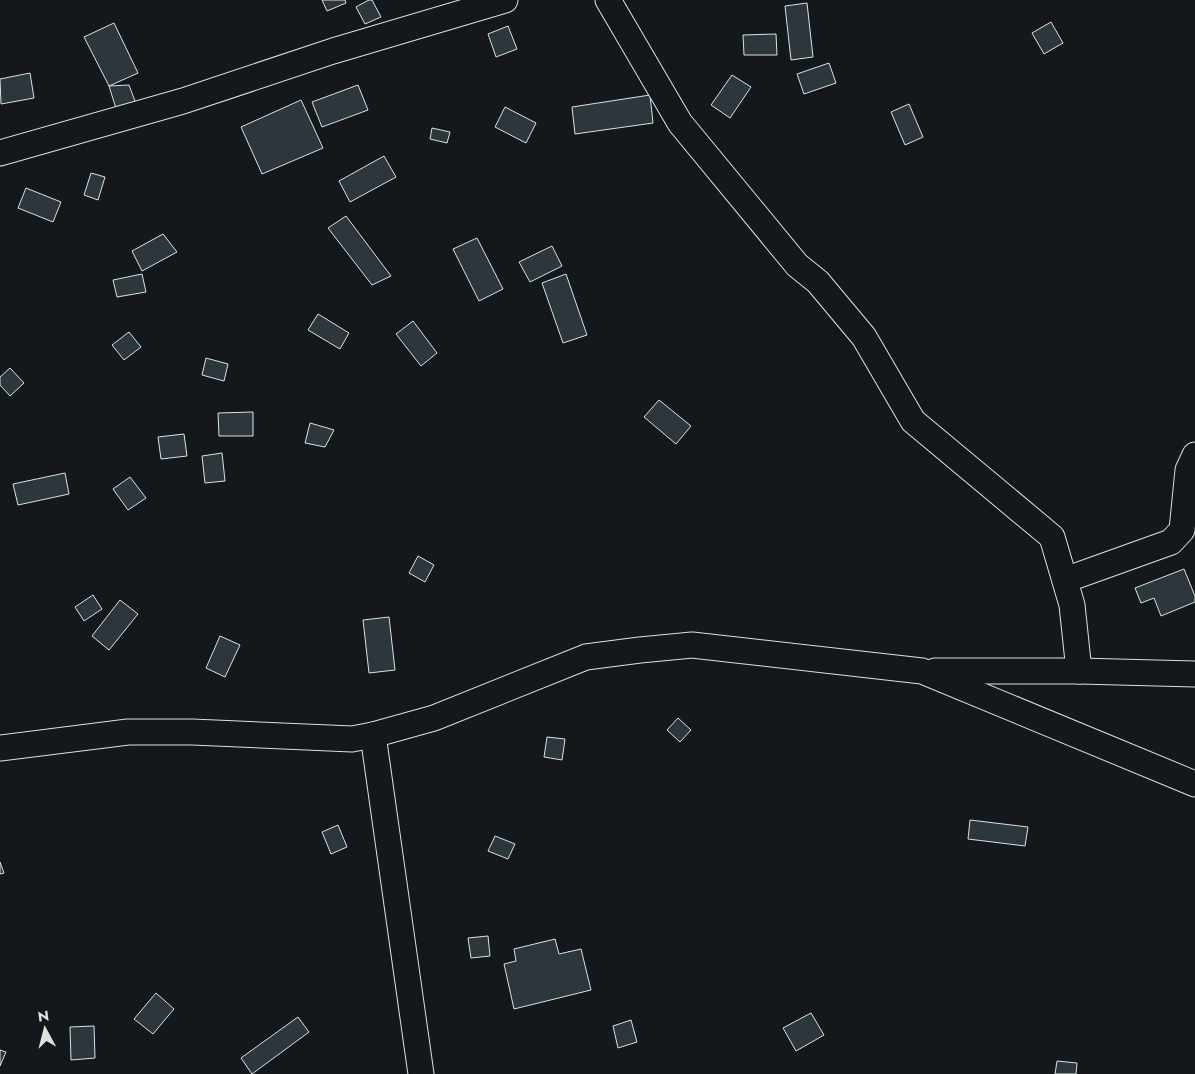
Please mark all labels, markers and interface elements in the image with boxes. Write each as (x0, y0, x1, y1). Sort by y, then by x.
north arrow (20, 1004, 70, 1054)
text: N (37, 1005, 50, 1027)

